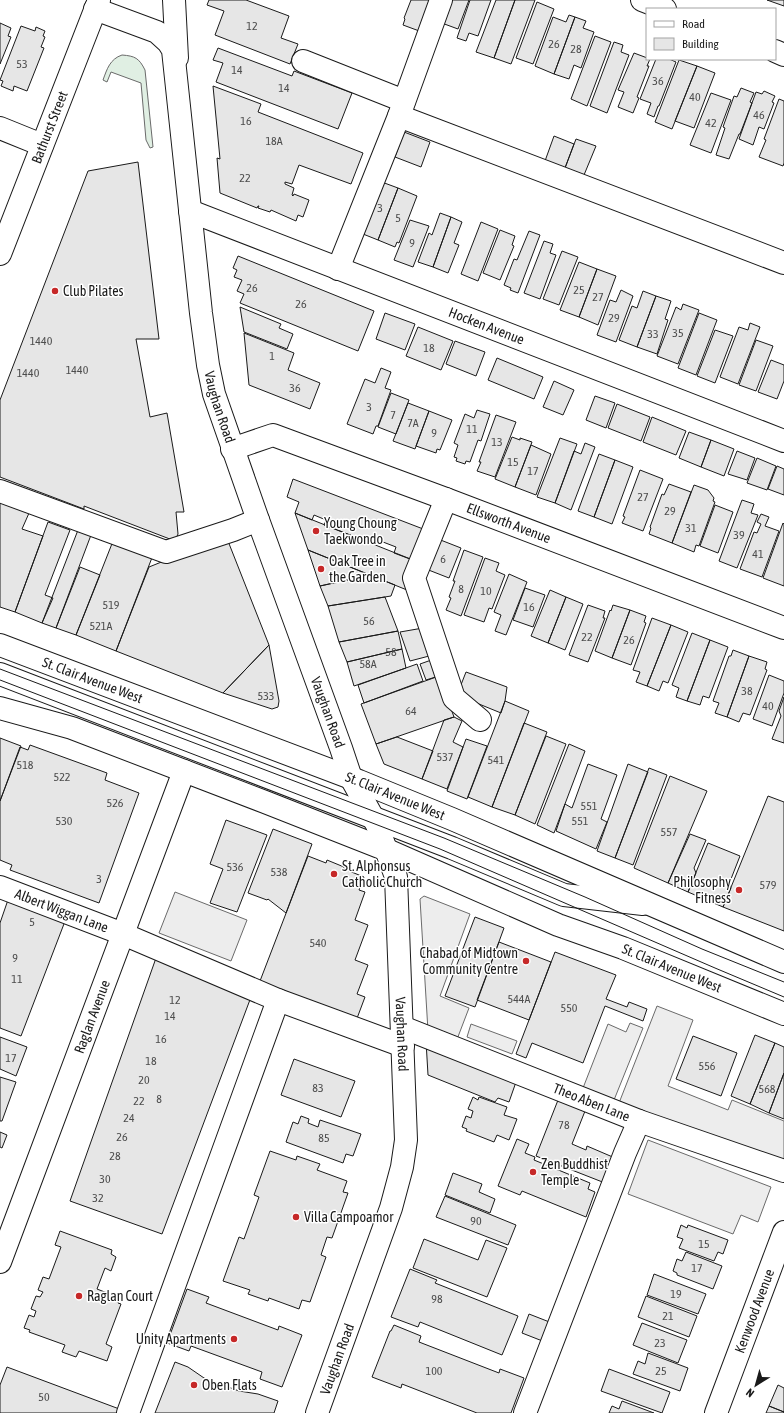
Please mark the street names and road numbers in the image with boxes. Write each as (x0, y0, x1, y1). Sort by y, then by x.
street label: Bathurst Street (28, 89, 71, 166)
street label: Hocken Avenue (447, 304, 527, 348)
street label: Vaughan Road (201, 370, 238, 445)
street label: Ellsworth Avenue (464, 500, 553, 546)
street label: St. Clair Avenue West (40, 654, 145, 706)
street label: Vaughan Road (308, 674, 348, 750)
street label: St. Clair Avenue West (343, 769, 447, 823)
street label: Albert Wiggan Lane (13, 885, 111, 936)
street label: St. Clair Avenue West (620, 941, 724, 996)
street label: Raglan Avenue (71, 978, 113, 1056)
street label: Vaughan Road (393, 997, 411, 1072)
street label: Theo Aben Lane (551, 1080, 632, 1125)
street label: Kenwood Avenue (731, 1267, 777, 1355)
street label: Vaughan Road (317, 1321, 357, 1397)

